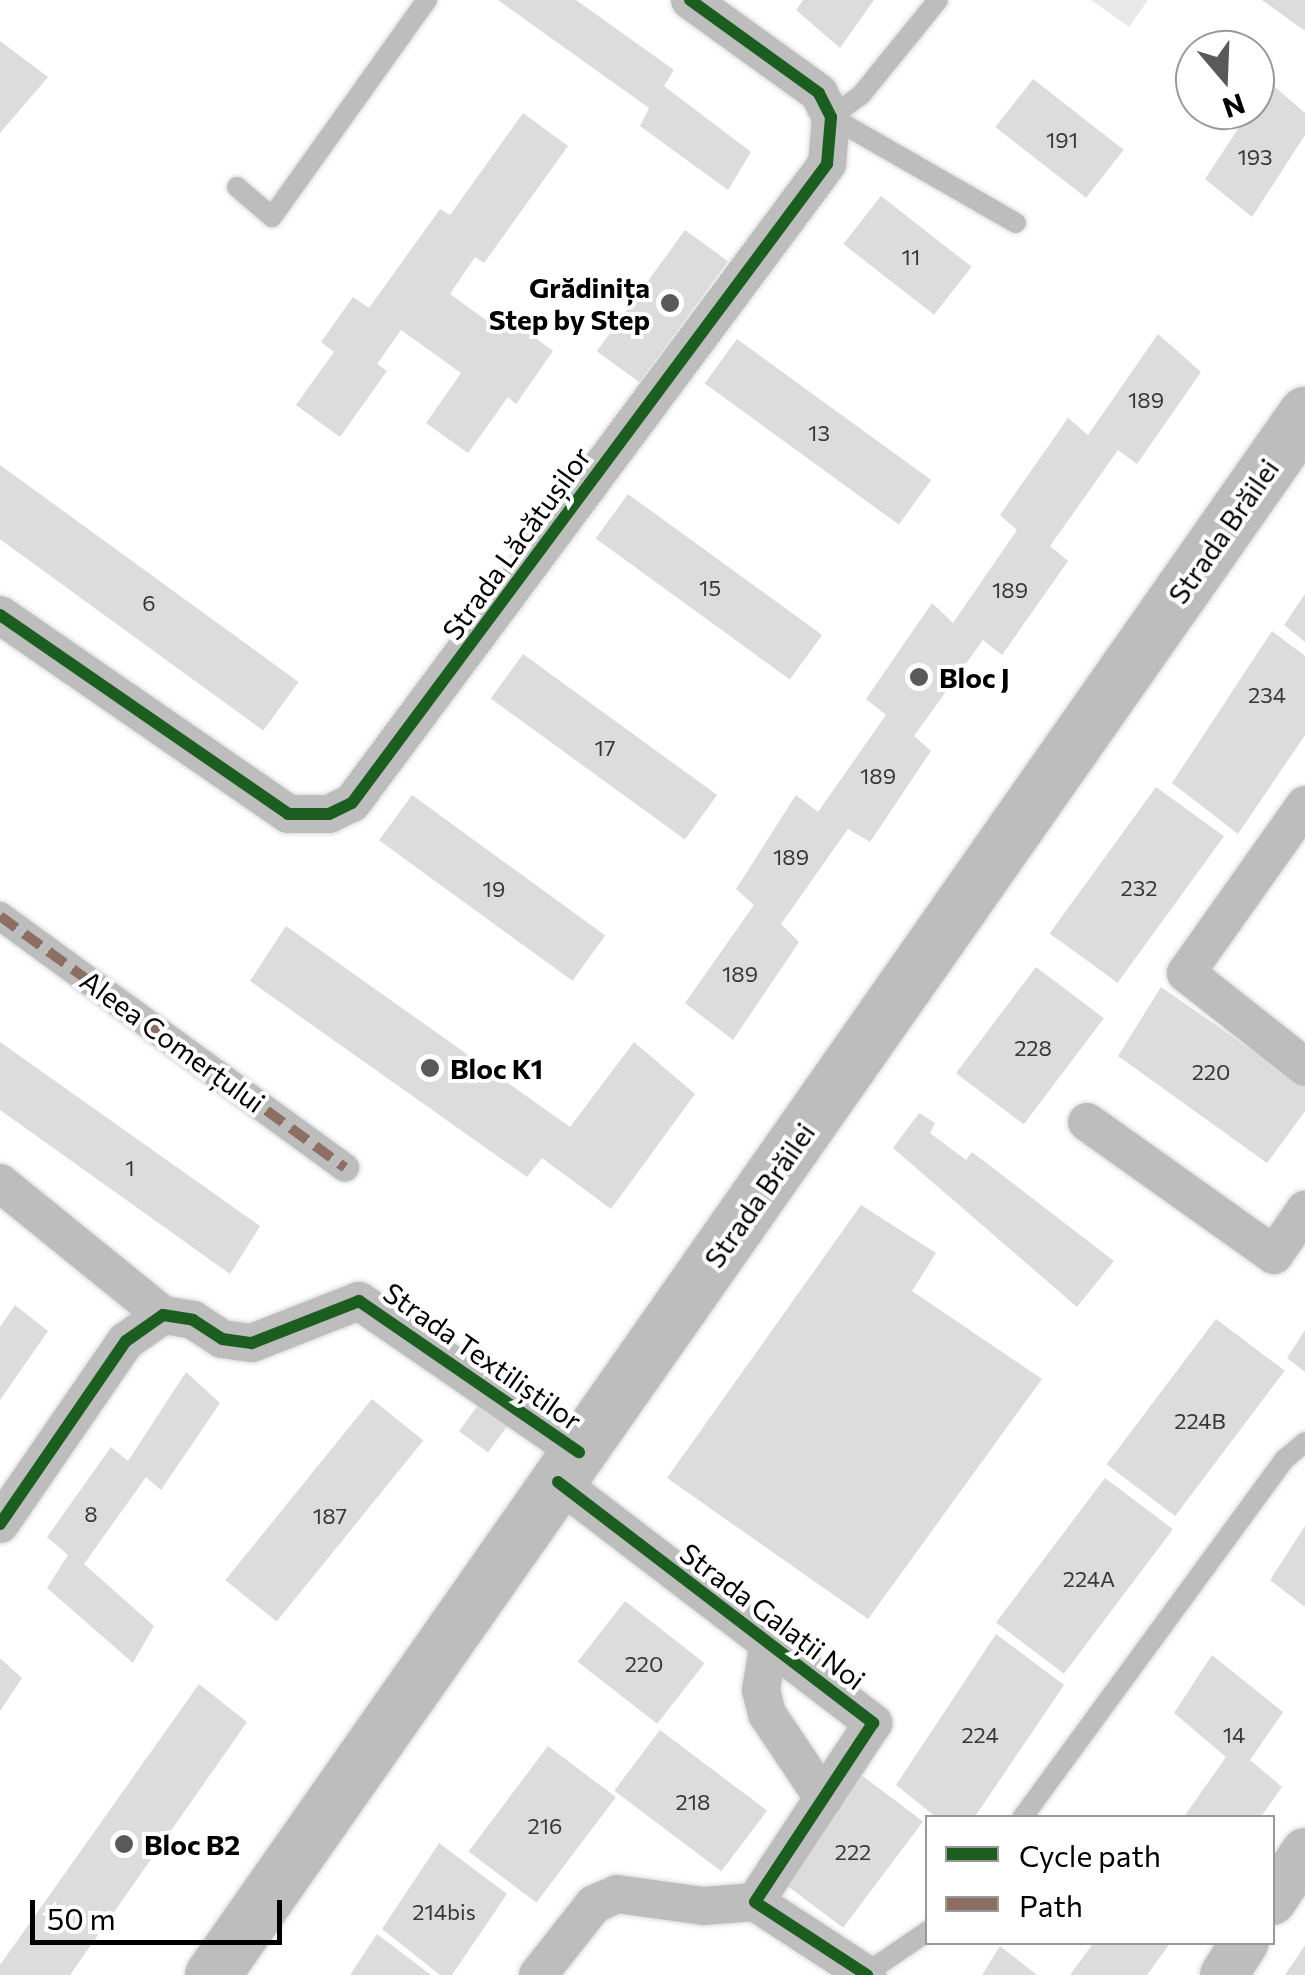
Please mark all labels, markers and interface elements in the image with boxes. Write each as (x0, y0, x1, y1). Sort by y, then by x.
north arrow (1175, 30, 1275, 130)
text: N (1219, 87, 1250, 126)
house number: 191 (1046, 127, 1078, 153)
house number: 193 (1237, 144, 1273, 170)
house number: 11 (902, 244, 920, 270)
place label: Grădinița Step by Step (489, 270, 650, 336)
marker: Grădinița Step by Step (659, 292, 681, 314)
house number: 189 (1128, 387, 1164, 413)
house number: 13 (808, 420, 830, 446)
street label: Strada Lăcătușilor (435, 440, 597, 646)
street label: Strada Brăilei (1161, 452, 1285, 610)
house number: 15 (699, 575, 721, 601)
house number: 189 (992, 577, 1028, 603)
house number: 6 (142, 590, 156, 616)
place label: Bloc J (939, 660, 1010, 694)
marker: Bloc J (908, 666, 930, 688)
house number: 234 (1248, 682, 1286, 708)
house number: 17 (594, 735, 616, 761)
house number: 189 (860, 763, 896, 789)
house number: 189 (773, 844, 809, 870)
house number: 232 (1121, 875, 1157, 901)
house number: 19 (483, 876, 505, 902)
house number: 189 (722, 961, 758, 987)
street label: Aleea Comerțului (74, 963, 272, 1119)
house number: 228 (1014, 1035, 1052, 1061)
place label: Bloc K1 (450, 1051, 543, 1085)
marker: Bloc K1 (419, 1057, 441, 1079)
house number: 220 (1192, 1059, 1230, 1085)
street label: Strada Brăilei (697, 1116, 821, 1274)
house number: 1 (125, 1155, 135, 1181)
street label: Strada Textiliștilor (377, 1275, 589, 1437)
house number: 224B (1174, 1408, 1226, 1434)
house number: 8 (84, 1501, 98, 1527)
house number: 187 (313, 1503, 347, 1529)
street label: Strada Galații Noi (674, 1536, 872, 1696)
house number: 224A (1063, 1566, 1115, 1592)
house number: 220 (625, 1651, 663, 1677)
house number: 224 (961, 1722, 999, 1748)
house number: 14 (1223, 1722, 1245, 1748)
house number: 218 (676, 1789, 710, 1815)
house number: 216 (528, 1813, 562, 1839)
legend (925, 1815, 1275, 1945)
place label: Bloc B2 (144, 1827, 240, 1861)
marker: Bloc B2 (113, 1833, 135, 1855)
text: Cycle path (1019, 1836, 1161, 1873)
house number: 222 (835, 1839, 871, 1865)
scale bar (35, 1880, 288, 1942)
text: Path (1019, 1886, 1083, 1923)
text: 50 m (47, 1899, 116, 1936)
house number: 214bis (412, 1899, 476, 1925)

